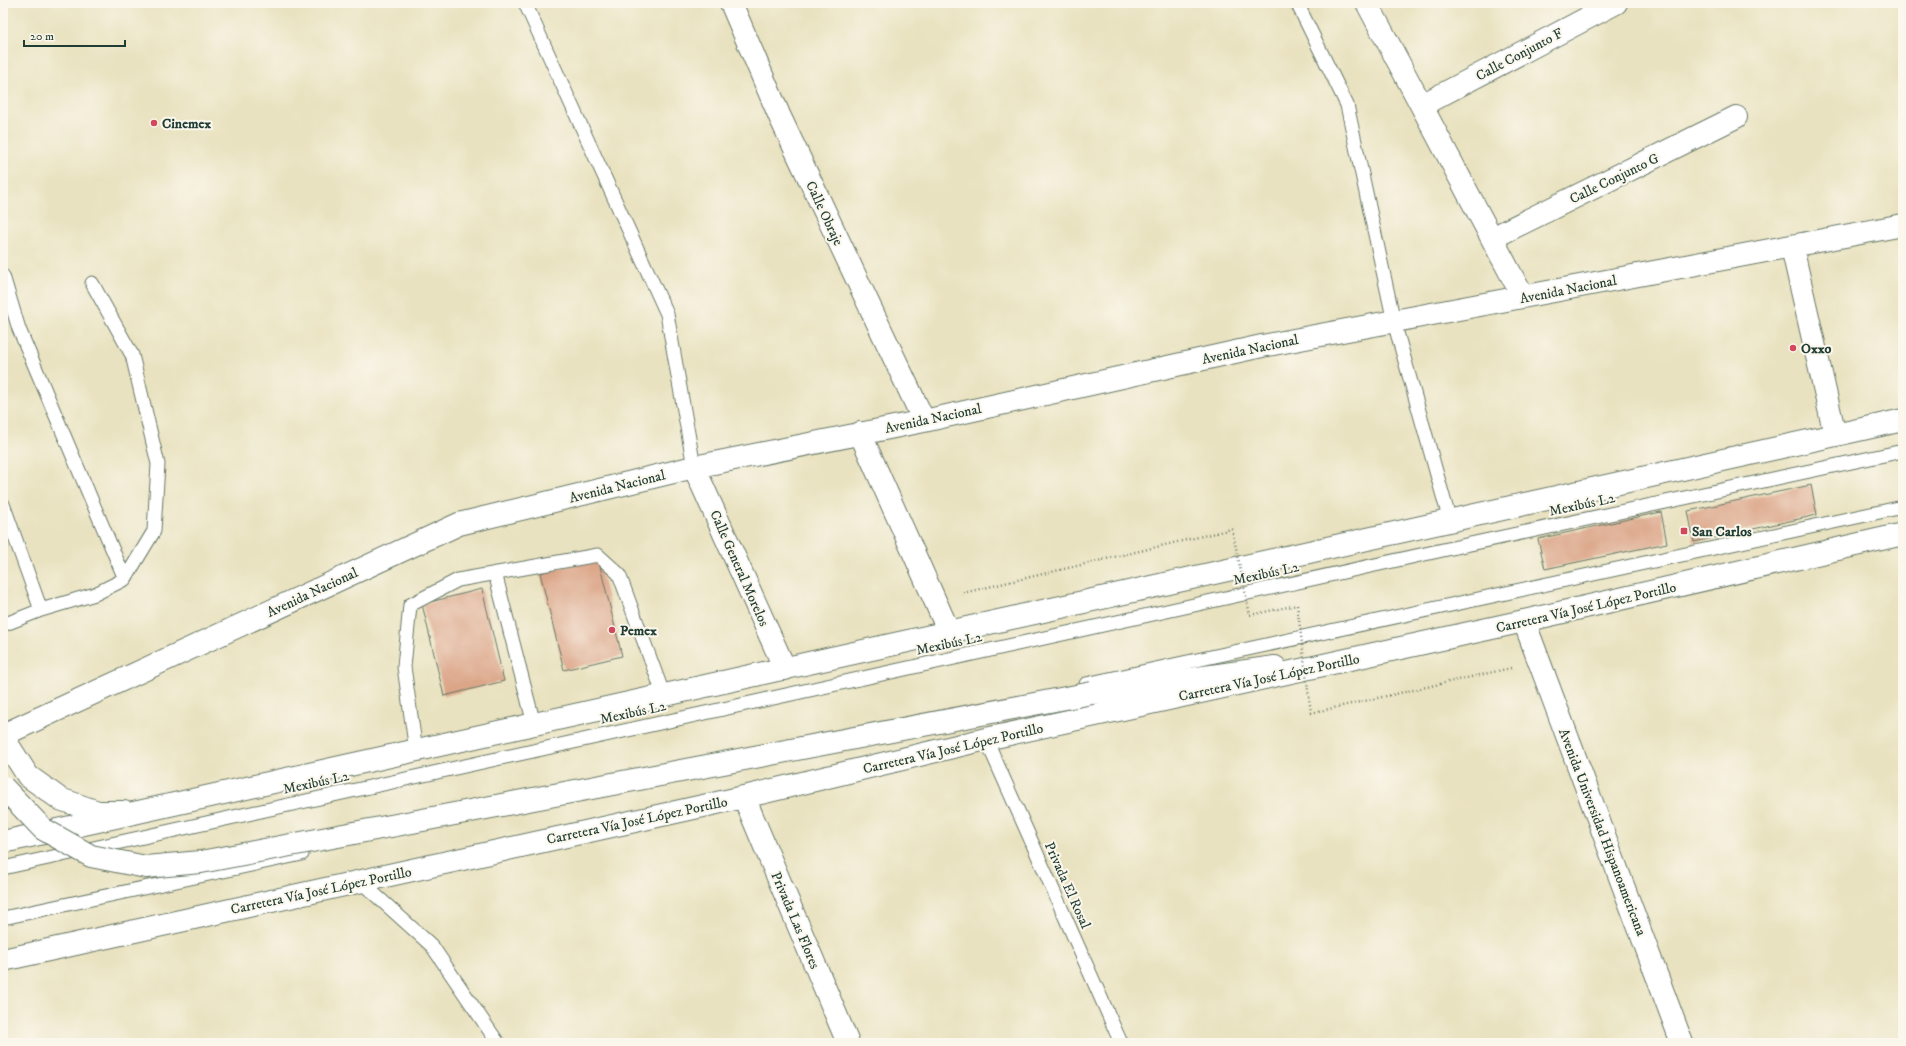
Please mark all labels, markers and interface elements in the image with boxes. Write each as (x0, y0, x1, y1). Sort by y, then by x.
scale bar (24, 22, 125, 48)
street label: Calle Conjunto F (1473, 24, 1566, 85)
text: 20 m (30, 29, 54, 44)
place label: Cinemex (162, 115, 211, 133)
marker: Cinemex (149, 118, 159, 128)
street label: Calle Conjunto G (1567, 149, 1662, 208)
street label: Calle Obraje (801, 178, 847, 249)
street label: Avenida Nacional (1518, 272, 1619, 308)
street label: Avenida Nacional (1200, 331, 1301, 369)
place label: Oxxo (1801, 340, 1832, 358)
marker: Oxxo (1788, 343, 1798, 353)
street label: Avenida Nacional (883, 400, 984, 438)
street label: Avenida Nacional (567, 466, 668, 508)
street label: Mexibús L2 (1548, 489, 1617, 521)
street label: Calle General Morelos (705, 507, 773, 630)
place label: San Carlos (1692, 523, 1752, 541)
marker: San Carlos (1679, 526, 1689, 536)
street label: Mexibús L2 (1232, 558, 1301, 590)
street label: Avenida Nacional (264, 564, 362, 622)
street label: Carretera Vía José López Portillo (1494, 578, 1678, 637)
place label: Pemex (620, 622, 657, 640)
marker: Pemex (607, 625, 617, 635)
street label: Mexibús L2 (915, 628, 984, 660)
street label: Carretera Vía José López Portillo (1177, 650, 1361, 706)
street label: Mexibús L2 (599, 697, 668, 729)
street label: Carretera Vía José López Portillo (861, 719, 1045, 778)
street label: Avenida Universidad Hispanoamericana (1554, 726, 1650, 939)
street label: Mexibús L2 (282, 767, 351, 799)
street label: Carretera Vía José López Portillo (545, 793, 729, 849)
street label: Privada El Rosal (1040, 839, 1095, 932)
street label: Carretera Vía José López Portillo (229, 863, 413, 919)
street label: Privada Las Flores (766, 869, 824, 972)

